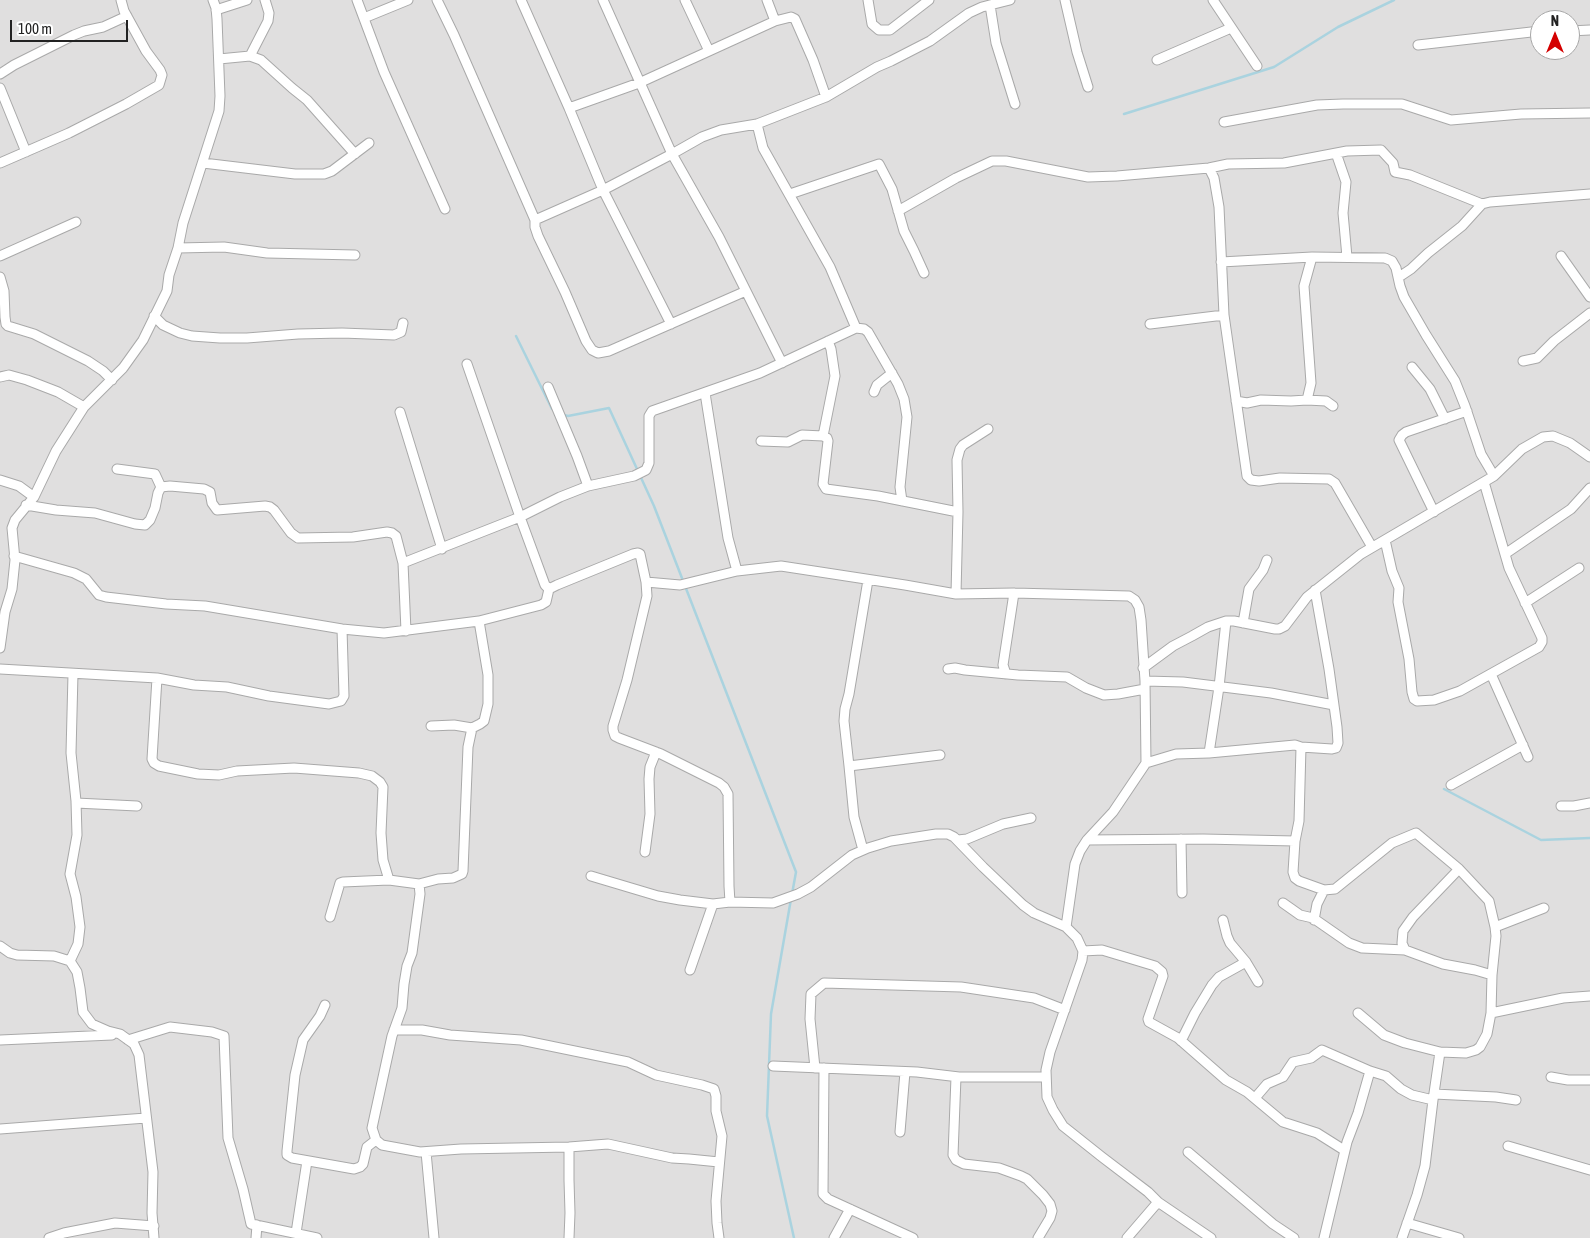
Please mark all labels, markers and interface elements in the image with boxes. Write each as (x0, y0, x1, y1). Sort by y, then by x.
scale bar (12, 10, 130, 42)
north arrow (1530, 10, 1580, 60)
text: N (1551, 13, 1559, 29)
text: 100 m (18, 20, 52, 37)

